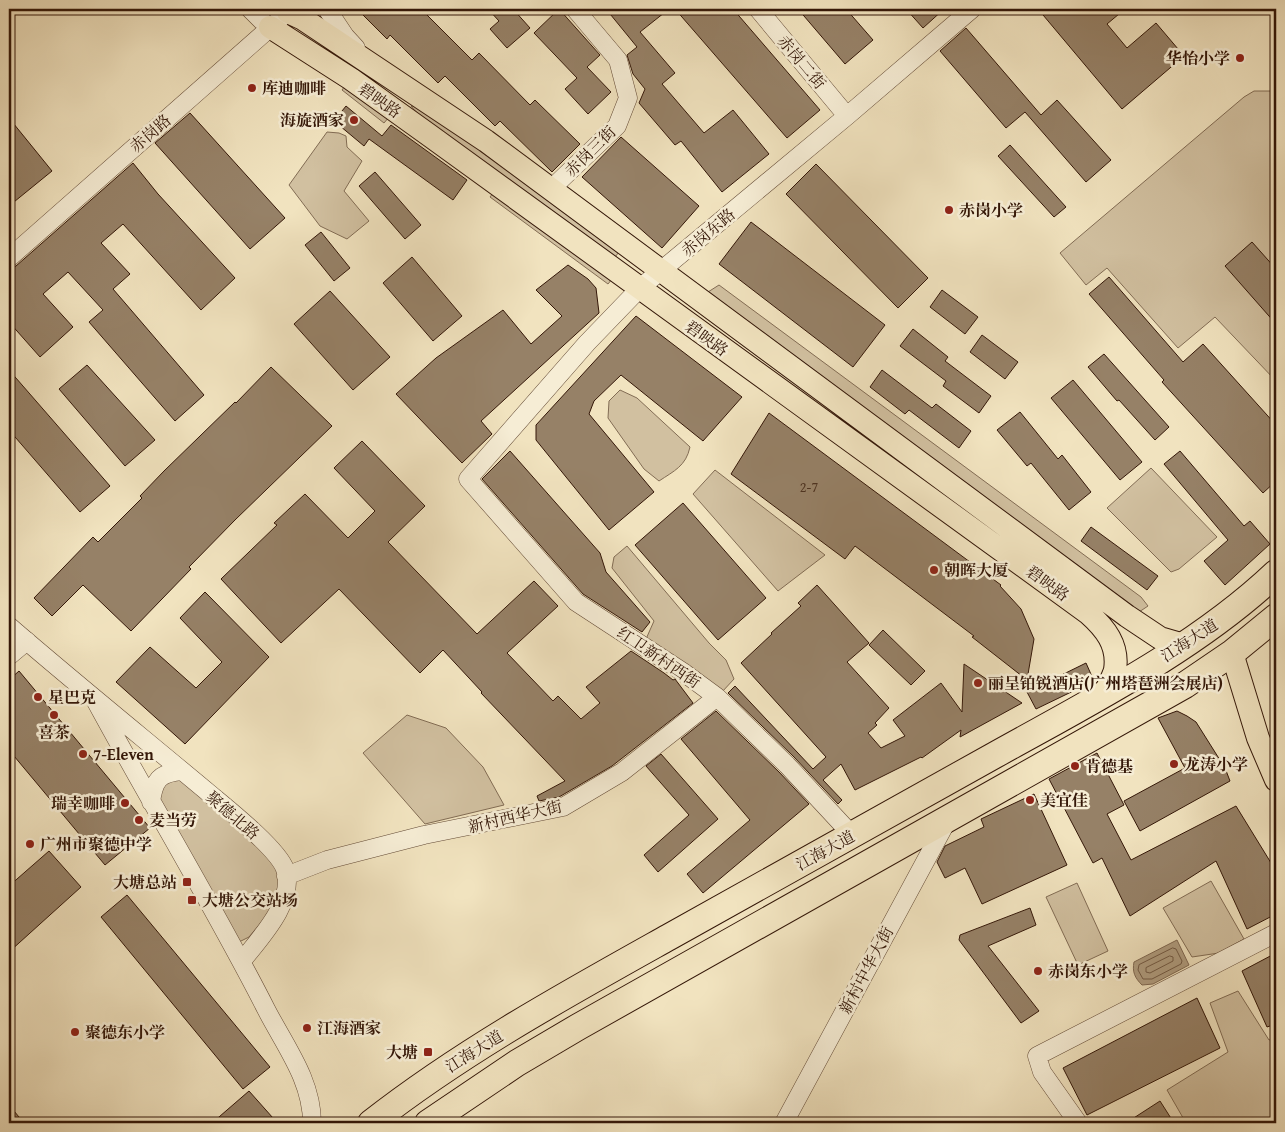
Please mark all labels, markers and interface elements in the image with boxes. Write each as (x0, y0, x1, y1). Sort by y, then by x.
street label: 赤岗二街 (772, 30, 832, 94)
place label: 华怡小学 (1166, 46, 1230, 70)
marker: 华怡小学 (1234, 52, 1246, 64)
place label: 库迪咖啡 (262, 76, 326, 100)
street label: 碧映路 (353, 76, 407, 124)
marker: 库迪咖啡 (246, 82, 258, 94)
street label: 赤岗路 (124, 108, 176, 158)
place label: 海旋酒家 (280, 108, 344, 132)
marker: 海旋酒家 (348, 114, 360, 126)
street label: 赤岗三街 (559, 120, 621, 182)
place label: 赤岗小学 (959, 198, 1023, 222)
street label: 赤岗东路 (676, 202, 740, 262)
marker: 赤岗小学 (943, 204, 955, 216)
street label: 碧映路 (681, 314, 733, 362)
house number: 2-7 (800, 477, 818, 497)
place label: 朝晖大厦 (944, 558, 1008, 582)
street label: 碧映路 (1022, 559, 1074, 607)
marker: 朝晖大厦 (928, 564, 940, 576)
street label: 江海大道 (1156, 613, 1222, 667)
street label: 红卫新村西街 (612, 620, 706, 694)
place label: 丽呈铂锐酒店(广州塔琶洲会展店) (988, 671, 1223, 695)
marker: 丽呈铂锐酒店(广州塔琶洲会展店) (972, 677, 984, 689)
place label: 星巴克 (48, 685, 96, 709)
marker: 星巴克 (32, 691, 44, 703)
marker: 喜茶 (48, 709, 60, 721)
place label: 喜茶 (38, 720, 70, 744)
place label: 7-Eleven (93, 742, 154, 766)
marker: 7-Eleven (77, 748, 89, 760)
place label: 龙涛小学 (1184, 752, 1248, 776)
place label: 肯德基 (1085, 754, 1133, 778)
marker: 龙涛小学 (1168, 758, 1180, 770)
marker: 肯德基 (1069, 760, 1081, 772)
street label: 聚德北路 (201, 785, 265, 845)
place label: 美宜佳 (1040, 788, 1088, 812)
place label: 瑞幸咖啡 (51, 791, 115, 815)
street label: 新村西华大街 (466, 794, 564, 838)
marker: 美宜佳 (1024, 794, 1036, 806)
marker: 瑞幸咖啡 (119, 797, 131, 809)
place label: 麦当劳 (149, 808, 197, 832)
marker: 麦当劳 (133, 814, 145, 826)
street label: 江海大道 (791, 824, 859, 876)
place label: 广州市聚德中学 (40, 832, 152, 856)
marker: 广州市聚德中学 (24, 838, 36, 850)
place label: 大塘总站 (113, 870, 177, 894)
marker: 大塘总站 (181, 876, 193, 888)
place label: 大塘公交站场 (202, 888, 298, 912)
marker: 大塘公交站场 (186, 894, 198, 906)
street label: 新村中华大街 (833, 922, 899, 1018)
place label: 赤岗东小学 (1048, 959, 1128, 983)
marker: 赤岗东小学 (1032, 965, 1044, 977)
place label: 江海酒家 (317, 1016, 381, 1040)
place label: 聚德东小学 (85, 1020, 165, 1044)
marker: 江海酒家 (301, 1022, 313, 1034)
street label: 江海大道 (440, 1024, 508, 1078)
marker: 聚德东小学 (69, 1026, 81, 1038)
place label: 大塘 (386, 1040, 418, 1064)
marker: 大塘 (422, 1046, 434, 1058)

